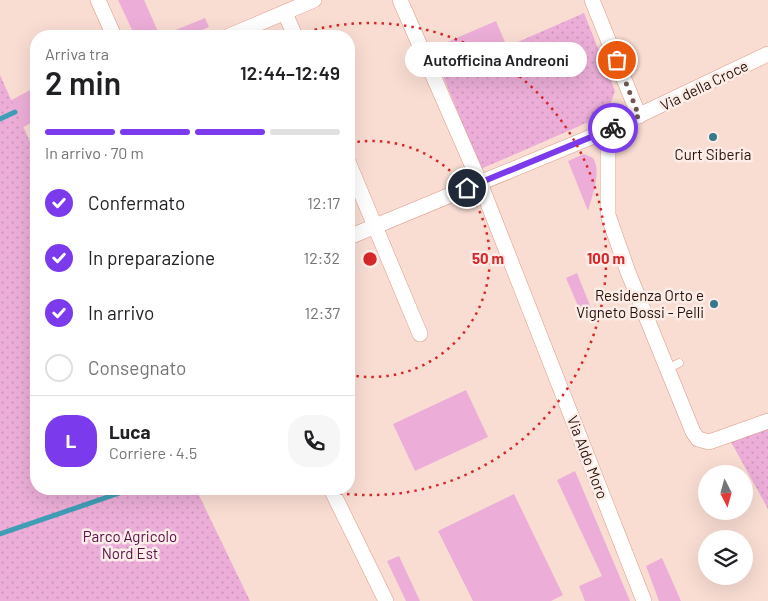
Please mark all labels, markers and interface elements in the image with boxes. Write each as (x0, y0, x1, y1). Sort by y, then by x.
pin (596, 39, 638, 81)
callout: Autofficina Andreoni (404, 42, 587, 78)
text: Arriva tra (45, 44, 109, 63)
icon: bag (603, 46, 631, 74)
text: Autofficina Andreoni (423, 50, 569, 69)
street label: Via della Croce (657, 56, 751, 114)
text: 12:44–12:49 (240, 61, 340, 84)
text: 2 min (45, 63, 121, 101)
courier (588, 103, 638, 153)
icon: bike (599, 114, 627, 142)
marker: Curt Siberia (707, 131, 719, 143)
text: In arrivo · 70 m (45, 143, 144, 162)
place label: Curt Siberia (675, 145, 751, 163)
pin (446, 167, 488, 209)
icon: home (453, 174, 481, 202)
icon: check (45, 189, 73, 217)
text: Confermato (88, 191, 185, 214)
text: 12:17 (307, 193, 340, 212)
icon: check (45, 244, 73, 272)
text: In preparazione (88, 246, 215, 269)
text: 12:32 (304, 248, 340, 267)
text: 50 m (472, 249, 504, 267)
text: 100 m (587, 249, 625, 267)
centre of rings (361, 250, 379, 268)
place label: Residenza Orto e Vigneto Bossi - Pelli (576, 286, 704, 321)
marker: Residenza Orto e Vigneto Bossi - Pelli (708, 298, 720, 310)
icon: check (45, 299, 73, 327)
text: In arrivo (88, 301, 154, 324)
text: 12:37 (305, 303, 340, 322)
text: Consegnato (88, 356, 186, 379)
street label: Via Aldo Moro (564, 413, 612, 501)
button: phone (288, 415, 340, 467)
text: Luca (109, 420, 150, 443)
text: L (66, 429, 76, 452)
text: Corriere · 4.5 (109, 443, 197, 462)
north arrow (698, 465, 752, 520)
map controls (698, 465, 753, 585)
park label: Parco Agricolo Nord Est (83, 527, 177, 562)
button: layers (698, 530, 753, 585)

